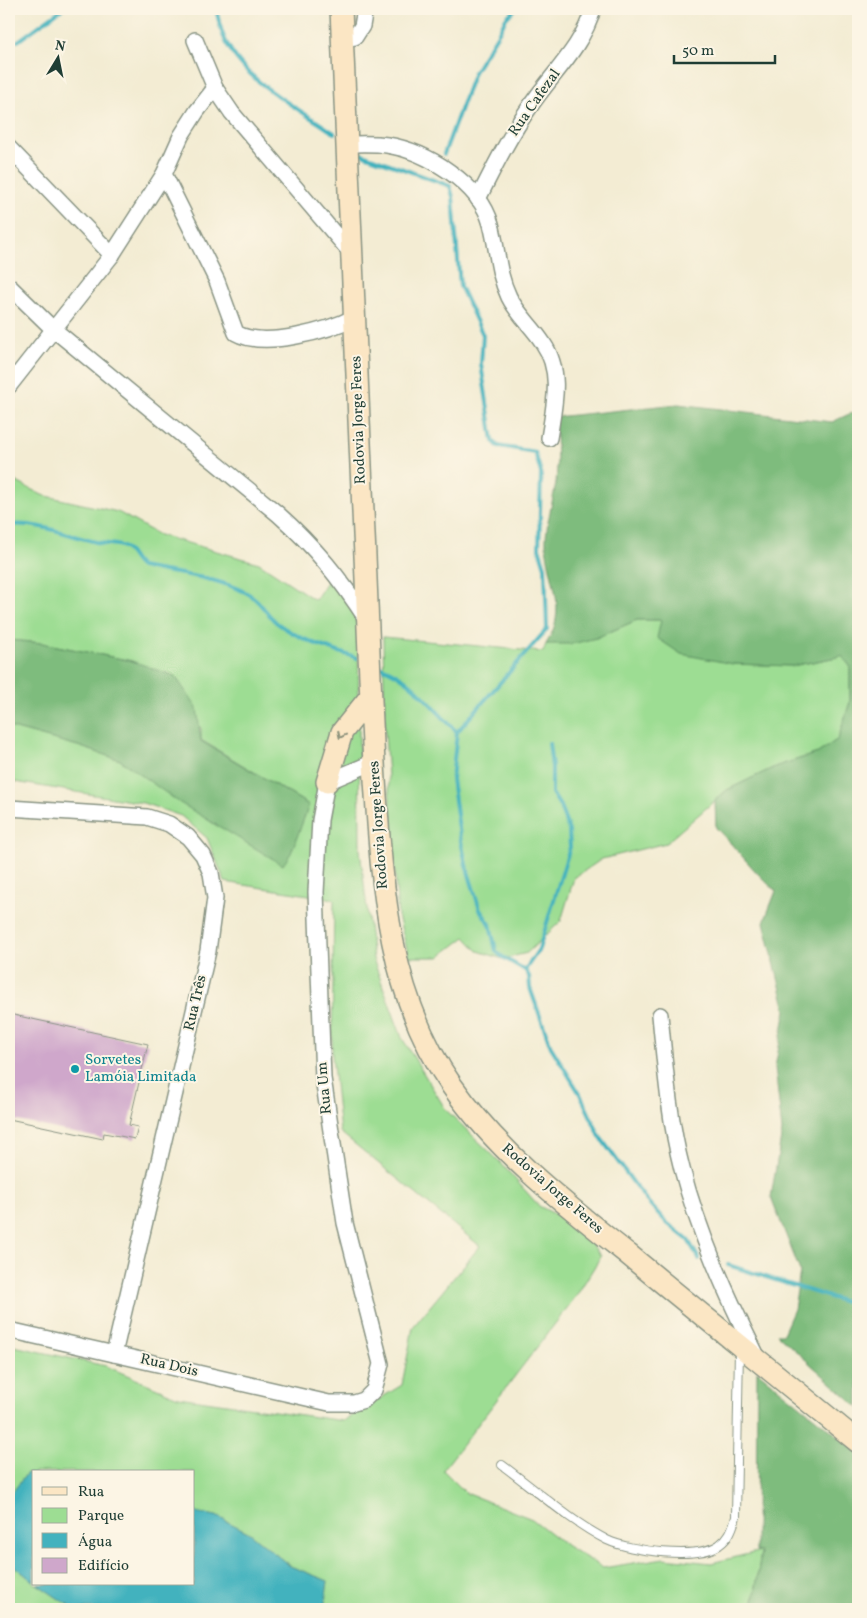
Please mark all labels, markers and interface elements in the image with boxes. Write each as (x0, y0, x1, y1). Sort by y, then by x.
north arrow (32, 32, 82, 82)
scale bar (674, 32, 776, 64)
text: N (53, 36, 67, 57)
text: 50 m (682, 41, 714, 62)
street label: Rua Cafezal (504, 65, 566, 141)
street label: Rodovia Jorge Feres (346, 355, 372, 485)
one-way arrow (338, 730, 348, 739)
street label: Rodovia Jorge Feres (364, 760, 394, 890)
street label: Rua Três (179, 973, 213, 1033)
place label: Sorvetes Lamóia Limitada (85, 1050, 196, 1088)
street label: Rua Um (312, 1061, 338, 1115)
marker: Sorvetes Lamóia Limitada (69, 1063, 81, 1075)
street label: Rodovia Jorge Feres (497, 1139, 607, 1239)
street label: Rua Dois (138, 1349, 200, 1383)
legend (32, 1470, 195, 1586)
text: Rua (78, 1482, 104, 1503)
text: Parque (78, 1506, 124, 1527)
text: Água (78, 1532, 112, 1553)
text: Edifício (78, 1556, 129, 1577)

